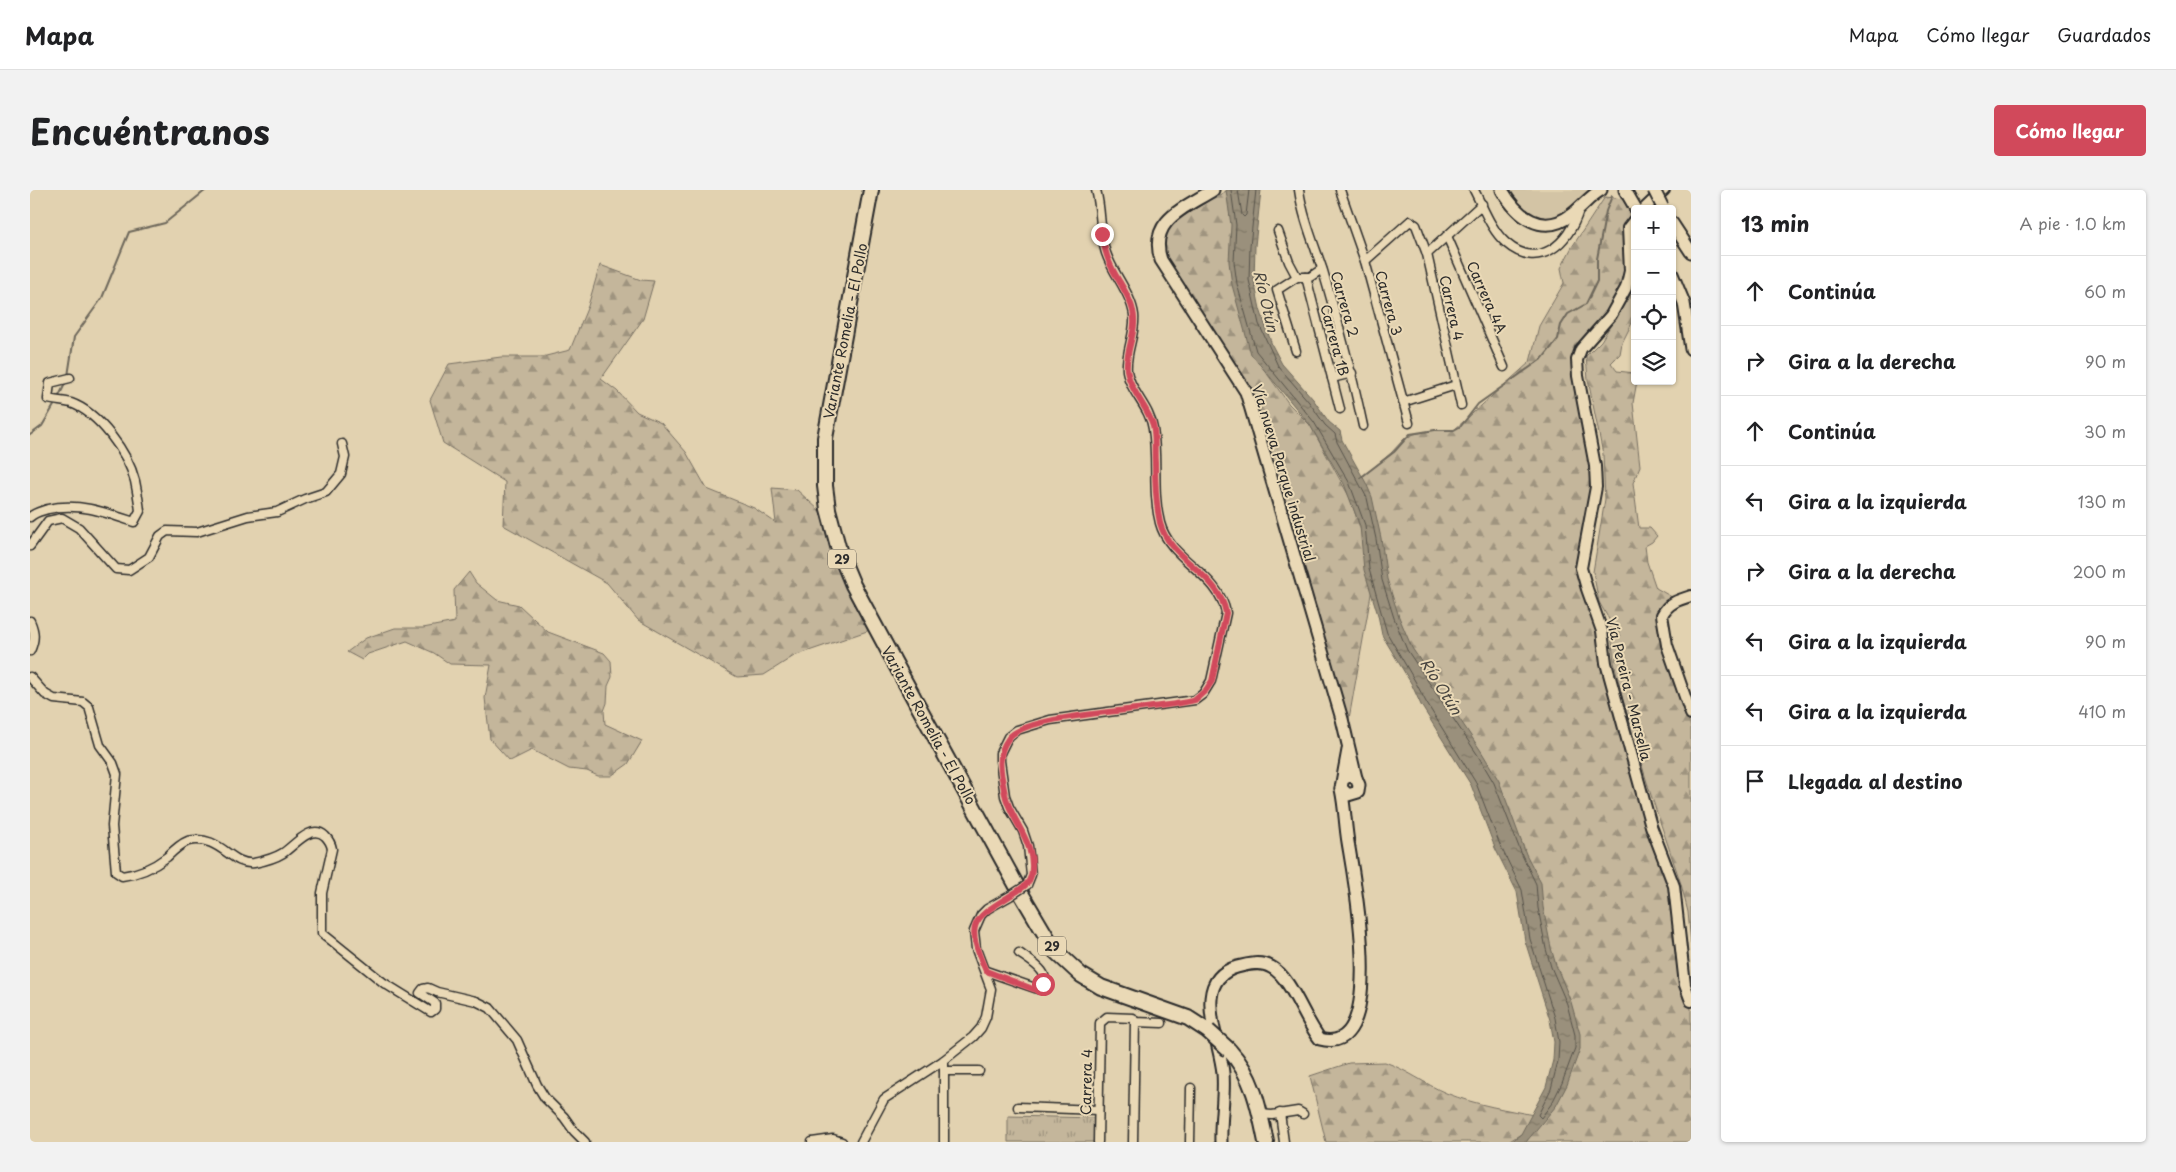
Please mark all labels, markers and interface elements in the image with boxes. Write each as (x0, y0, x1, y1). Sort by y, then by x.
text: Mapa (25, 17, 94, 53)
text: Mapa (1849, 21, 1898, 48)
text: Cómo llegar (1926, 21, 2029, 48)
text: Guardados (2057, 21, 2151, 48)
text: Encuéntranos (30, 104, 270, 157)
button: Cómo llegar (1994, 105, 2146, 156)
map controls (1631, 205, 1676, 385)
button: + (1631, 205, 1676, 250)
text: 13 min (1741, 207, 1809, 239)
text: A pie · 1.0 km (2020, 211, 2126, 235)
route end (1091, 223, 1114, 246)
street label: Variante Romelia - El Pollo (818, 241, 872, 421)
button: − (1631, 250, 1676, 295)
street label: Carrera 4A (1462, 257, 1512, 337)
water label: Río Otún (1249, 268, 1285, 335)
street label: Carrera 3 (1370, 268, 1408, 338)
street label: Carrera 2 (1326, 269, 1364, 339)
street label: Carrera 4 (1434, 273, 1470, 343)
icon: ahead (1741, 277, 1769, 305)
text: Continúa (1788, 277, 1876, 305)
text: 60 m (2084, 279, 2126, 303)
button: locate (1631, 295, 1676, 340)
street label: Carrera 1B (1315, 302, 1355, 378)
button: layers (1631, 340, 1676, 385)
icon: right (1741, 347, 1769, 375)
text: Gira a la derecha (1788, 347, 1956, 375)
text: 90 m (2085, 349, 2126, 373)
street label: Vía nueva Parque industrial (1247, 382, 1321, 564)
icon: ahead (1741, 417, 1769, 445)
text: Continúa (1788, 417, 1876, 445)
text: 30 m (2084, 419, 2126, 443)
icon: left (1741, 487, 1769, 515)
text: Gira a la izquierda (1788, 487, 1967, 515)
text: 130 m (2078, 489, 2126, 513)
road number: 29 (828, 549, 856, 568)
icon: right (1741, 557, 1769, 585)
text: Gira a la derecha (1788, 557, 1956, 585)
text: 200 m (2073, 559, 2126, 583)
street label: Vía Pereira - Marsella (1601, 615, 1657, 763)
icon: left (1741, 627, 1769, 655)
text: Gira a la izquierda (1788, 627, 1967, 655)
text: 90 m (2085, 629, 2126, 653)
street label: Variante Romelia - El Pollo (877, 642, 982, 808)
water label: Río Otún (1416, 653, 1469, 720)
icon: left (1741, 697, 1769, 725)
text: Gira a la izquierda (1788, 697, 1967, 725)
text: 410 m (2078, 699, 2126, 723)
icon: arrive (1741, 767, 1769, 795)
text: Llegada al destino (1788, 767, 1962, 795)
road number: 29 (1038, 936, 1066, 956)
route start (1032, 973, 1055, 996)
street label: Carrera 4 (1075, 1049, 1097, 1115)

